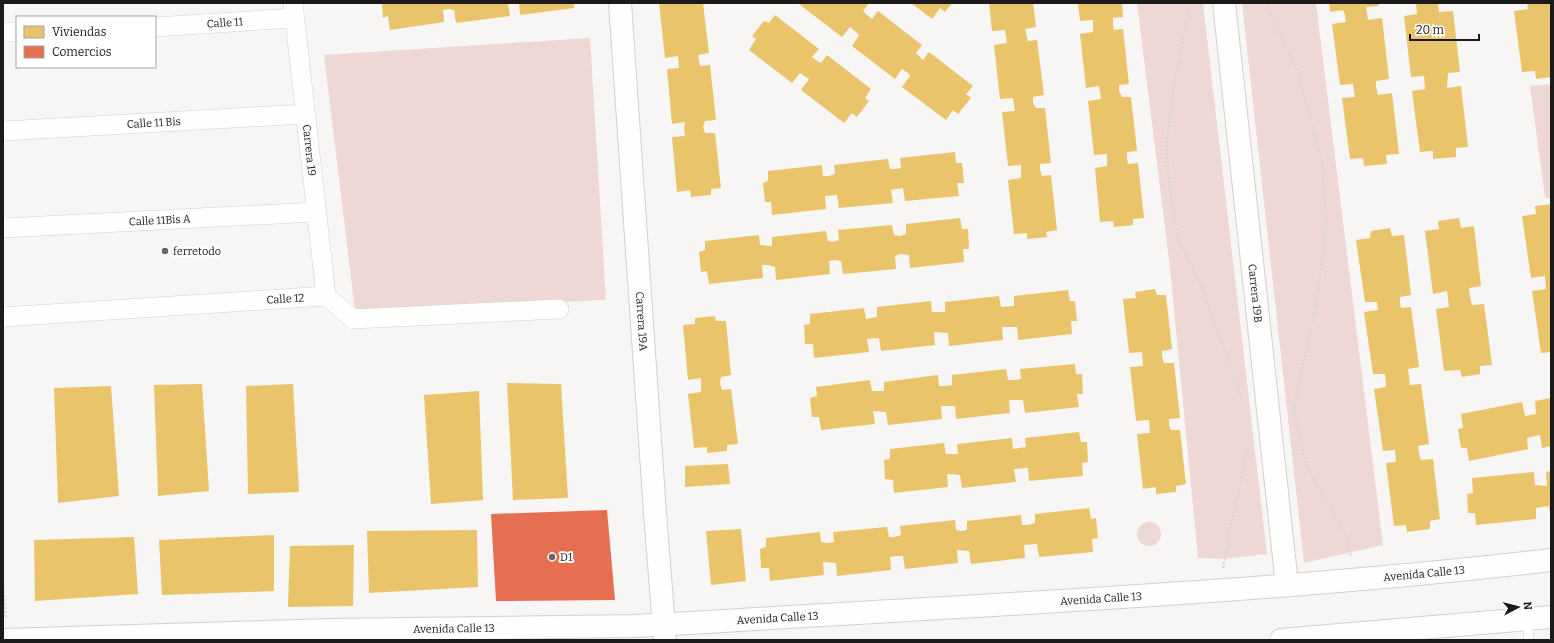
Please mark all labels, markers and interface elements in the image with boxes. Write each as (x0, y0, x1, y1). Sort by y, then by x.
street label: Calle 11 (206, 15, 244, 31)
legend (16, 16, 156, 68)
scale bar (1410, 16, 1479, 42)
text: 20 m (1416, 23, 1445, 37)
text: Viviendas (52, 25, 107, 39)
text: Comercios (52, 45, 112, 59)
street label: Calle 11 Bis (126, 115, 181, 131)
street label: Carrera 19 (300, 124, 318, 177)
street label: Calle 11Bis A (129, 212, 191, 229)
place label: ferretodo (173, 245, 221, 258)
marker: ferretodo (160, 246, 170, 256)
street label: Carrera 19B (1245, 263, 1265, 323)
street label: Calle 12 (266, 291, 305, 307)
street label: Carrera 19A (633, 291, 650, 352)
place label: D1 (560, 551, 573, 564)
marker: D1 (547, 552, 557, 562)
street label: Avenida Calle 13 (1383, 563, 1466, 584)
north arrow (1498, 587, 1538, 627)
street label: Avenida Calle 13 (1060, 590, 1142, 608)
text: N (1520, 601, 1534, 611)
street label: Avenida Calle 13 (736, 609, 819, 627)
street label: Avenida Calle 13 (413, 622, 495, 636)

